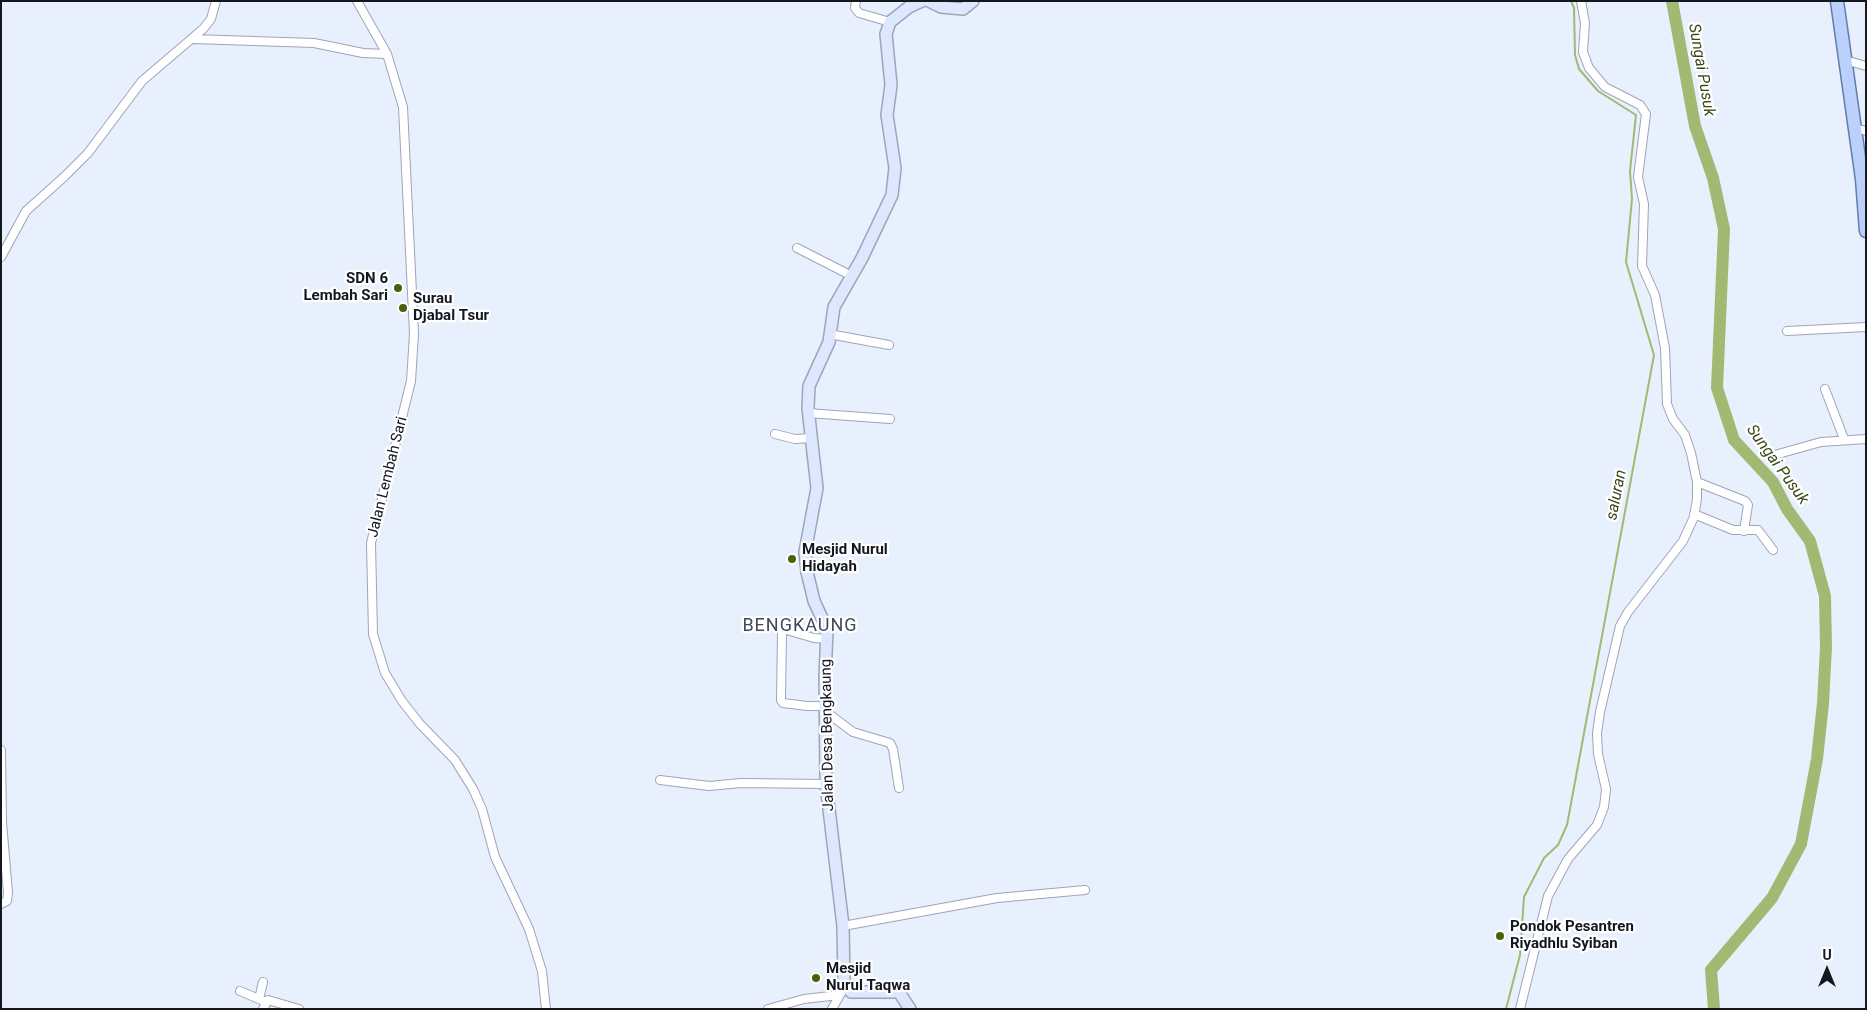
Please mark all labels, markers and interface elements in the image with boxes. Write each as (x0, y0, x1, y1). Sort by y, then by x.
water label: Sungai Pusuk (1683, 22, 1719, 118)
place label: SDN 6 Lembah Sari (303, 270, 388, 305)
marker: SDN 6 Lembah Sari (392, 282, 404, 294)
place label: Surau Djabal Tsur (413, 290, 489, 325)
marker: Surau Djabal Tsur (397, 302, 409, 314)
street label: Jalan Lembah Sari (364, 415, 412, 539)
water label: Sungai Pusuk (1742, 421, 1812, 509)
water label: saluran (1603, 468, 1631, 522)
place label: Mesjid Nurul Hidayah (802, 541, 888, 576)
marker: Mesjid Nurul Hidayah (786, 553, 798, 565)
district label: BENGKAUNG (741, 615, 859, 637)
street label: Jalan Desa Bengkaung (818, 659, 838, 811)
place label: Pondok Pesantren Riyadhlu Syiban (1510, 918, 1634, 953)
marker: Pondok Pesantren Riyadhlu Syiban (1494, 930, 1506, 942)
north arrow (1802, 945, 1852, 995)
text: U (1822, 947, 1832, 963)
place label: Mesjid Nurul Taqwa (826, 960, 910, 995)
marker: Mesjid Nurul Taqwa (810, 972, 822, 984)

